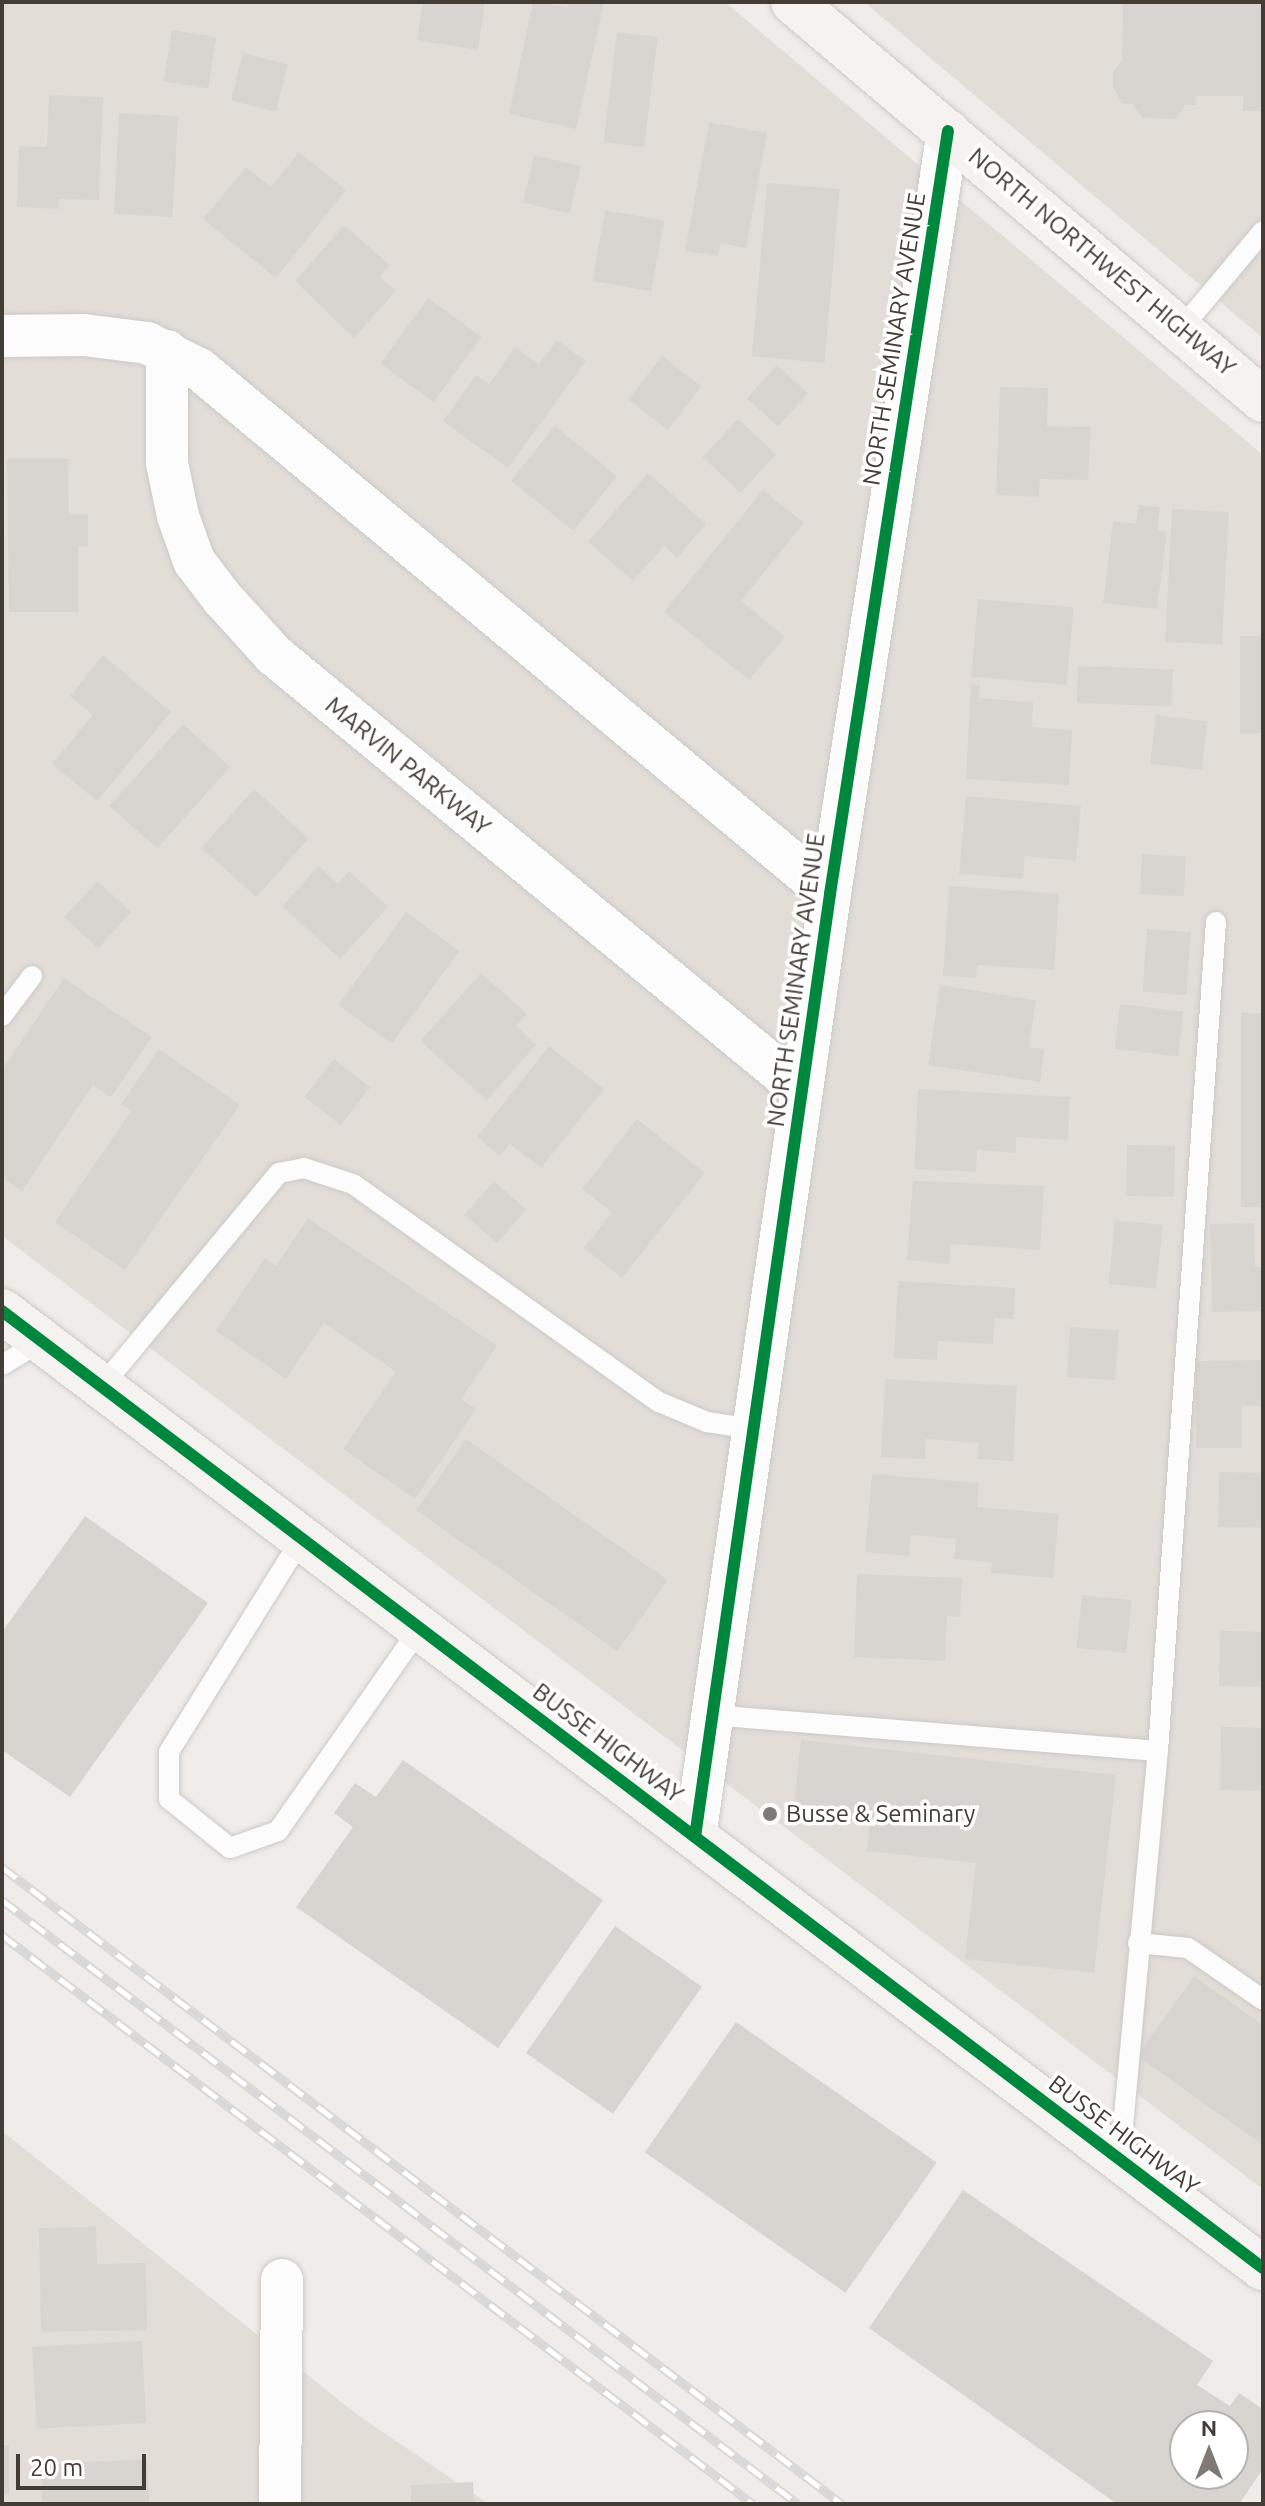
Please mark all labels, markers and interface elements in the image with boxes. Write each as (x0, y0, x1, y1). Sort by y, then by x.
street label: NORTH NORTHWEST HIGHWAY (963, 142, 1241, 382)
street label: NORTH SEMINARY AVENUE (857, 190, 931, 488)
street label: MARVIN PARKWAY (320, 691, 496, 841)
street label: NORTH SEMINARY AVENUE (761, 831, 831, 1129)
street label: BUSSE HIGHWAY (527, 1677, 689, 1809)
place label: Busse & Seminary (786, 1800, 975, 1828)
marker: Busse & Seminary (761, 1805, 779, 1823)
street label: BUSSE HIGHWAY (1043, 2069, 1205, 2201)
north arrow (1169, 2410, 1249, 2490)
text: N (1201, 2415, 1217, 2440)
scale bar (20, 2438, 150, 2488)
text: 20 m (30, 2454, 83, 2481)

